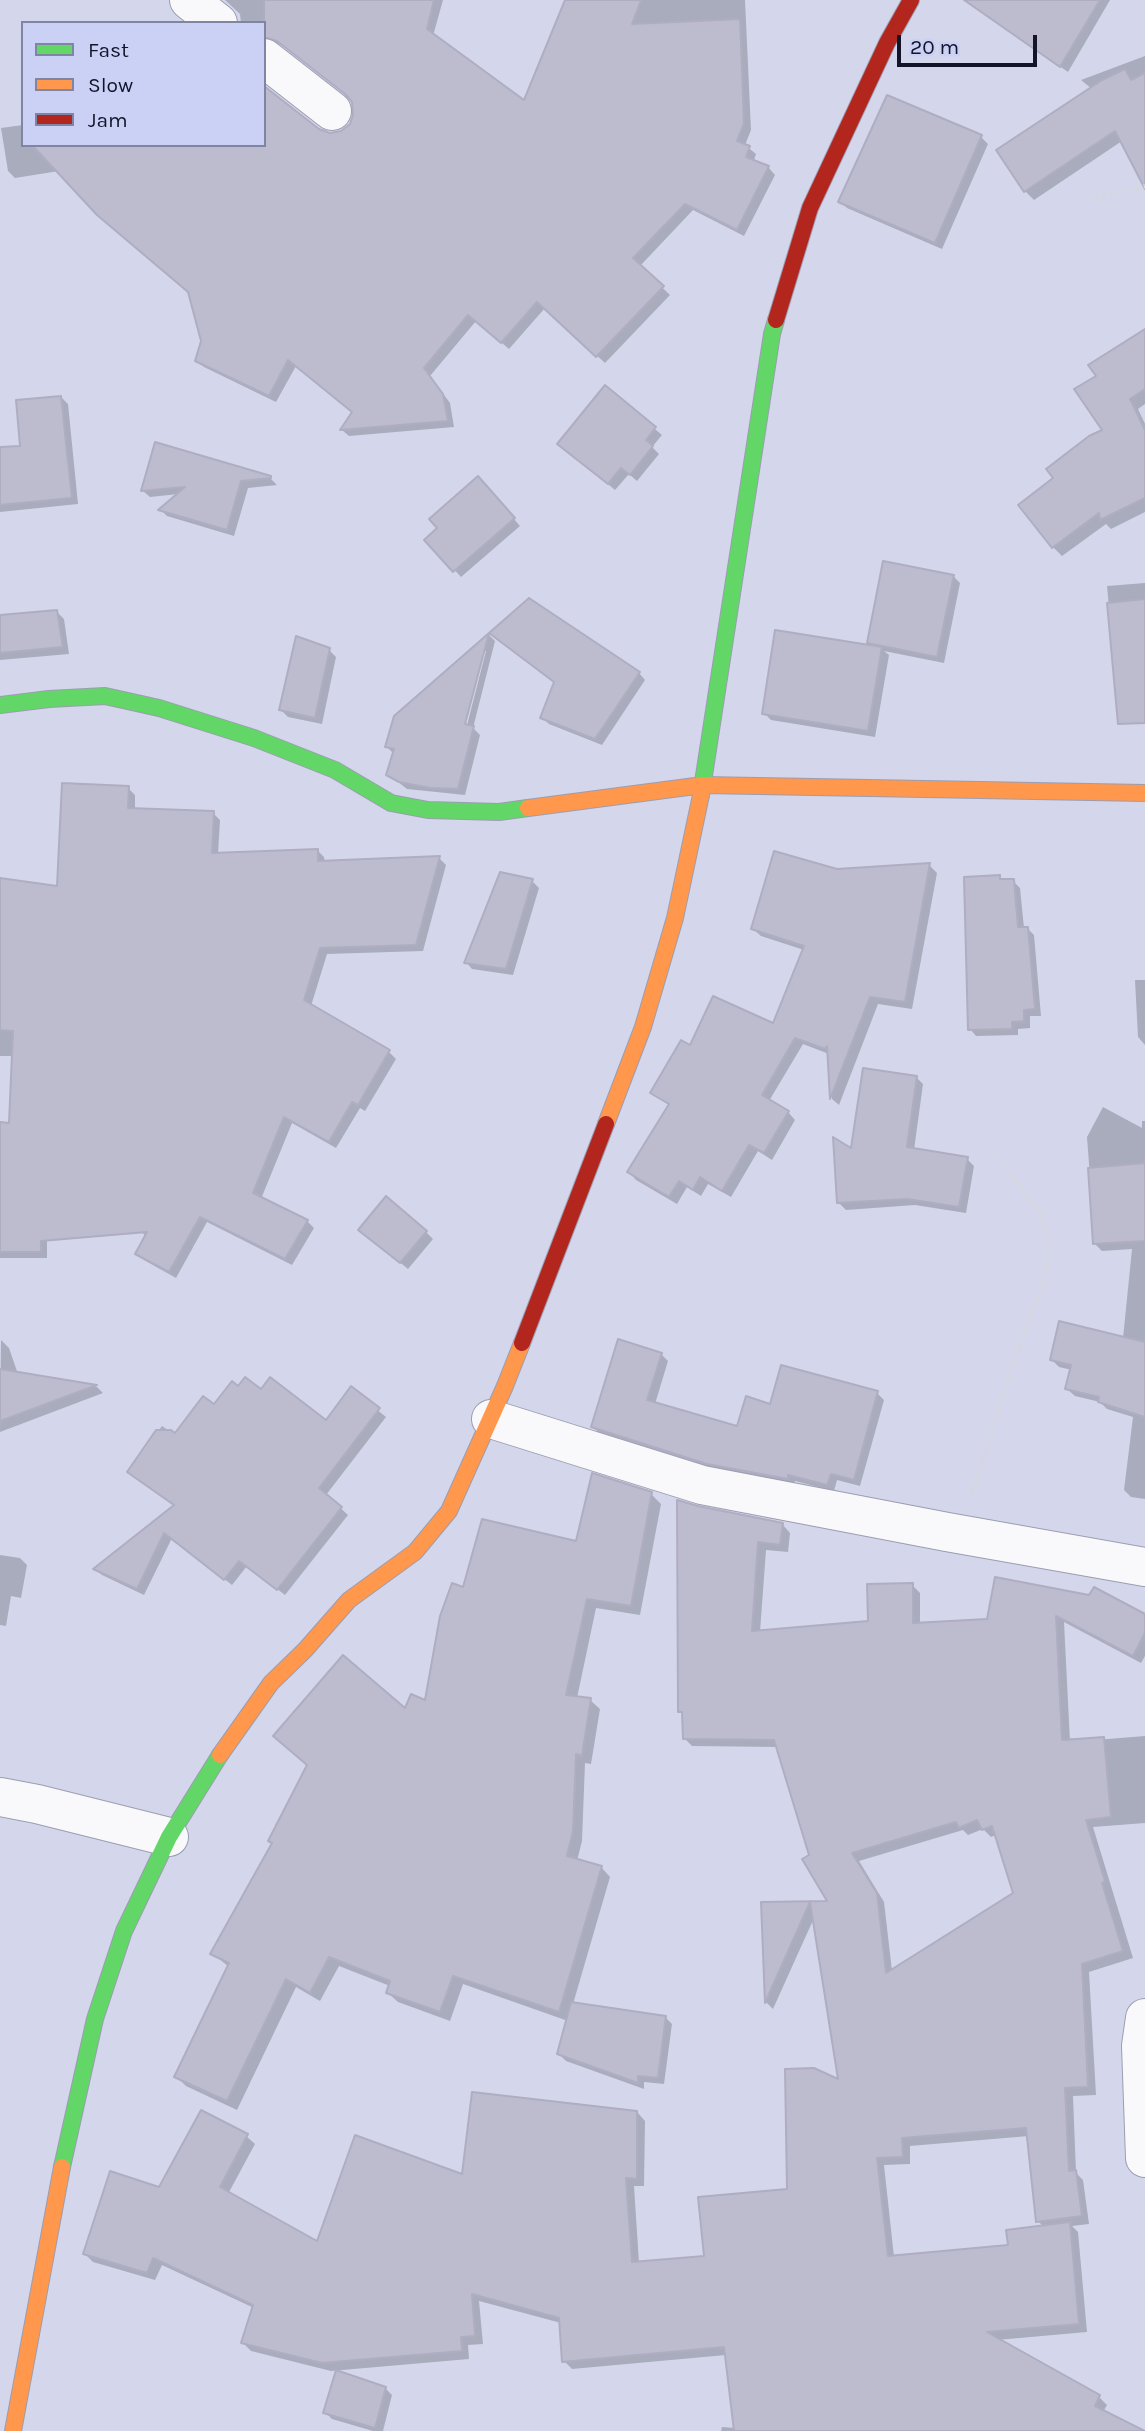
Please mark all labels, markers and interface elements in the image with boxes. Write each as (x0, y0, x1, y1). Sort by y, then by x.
legend (21, 21, 266, 147)
scale bar (900, 21, 1040, 65)
text: 20 m (910, 35, 959, 59)
text: Fast (88, 38, 129, 62)
text: Slow (88, 73, 133, 97)
text: Jam (88, 108, 128, 132)

